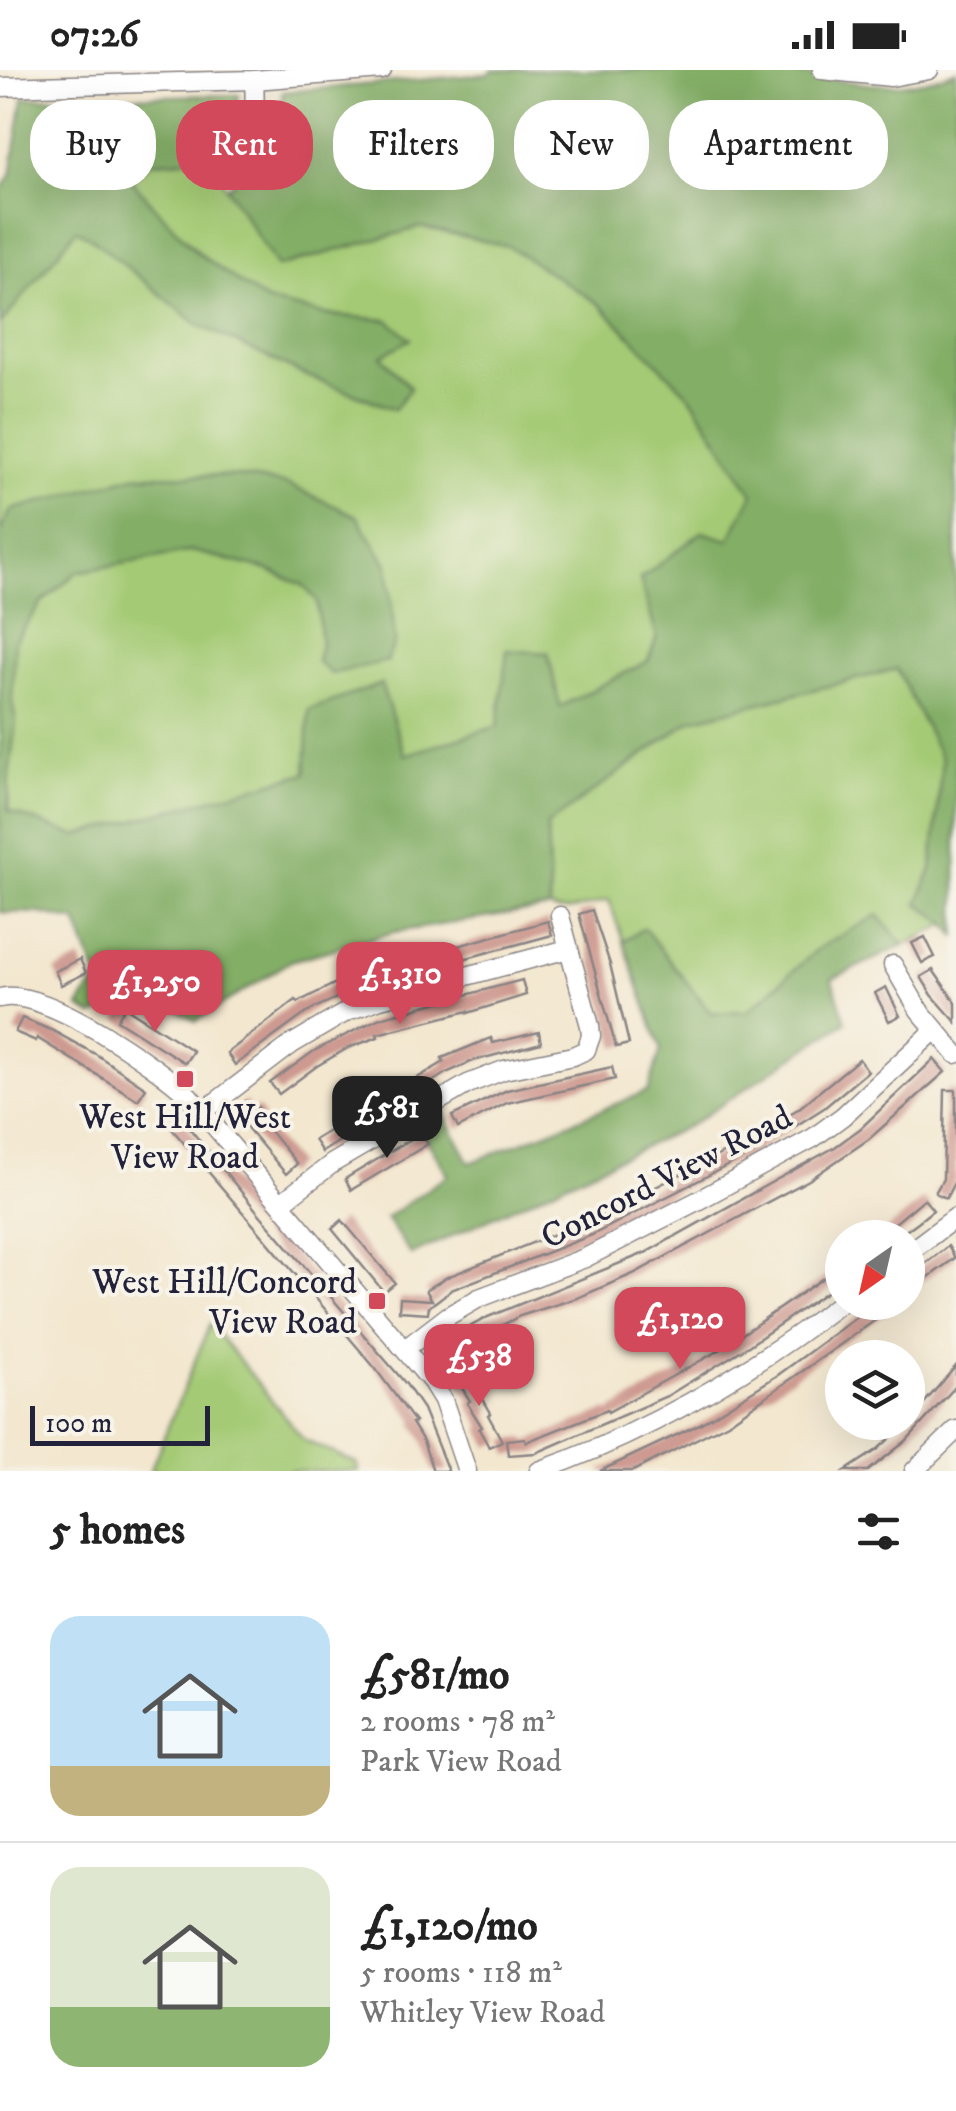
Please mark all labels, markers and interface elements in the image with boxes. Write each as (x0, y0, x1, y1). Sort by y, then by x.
text: 07:26 (50, 11, 139, 59)
chip: Buy (30, 100, 156, 190)
chip: Rent (176, 100, 313, 190)
chip: Filters (333, 100, 494, 190)
chip: New (514, 100, 649, 190)
chip: Apartment (669, 100, 888, 190)
pin: £1,310 (319, 942, 481, 1027)
pin: £1,250 (74, 950, 236, 1035)
text: £1,310 (358, 954, 442, 994)
text: £1,250 (109, 962, 201, 1002)
marker: West Hill/West View Road (174, 1068, 196, 1090)
pin: £581 (328, 1076, 446, 1161)
text: £581 (354, 1088, 420, 1128)
street label: Concord View Road (534, 1095, 800, 1260)
place label: West Hill/West View Road (78, 1096, 291, 1180)
north arrow (825, 1220, 925, 1320)
map controls (825, 1220, 925, 1440)
place label: West Hill/Concord View Road (91, 1261, 358, 1345)
pin: £1,120 (599, 1287, 761, 1372)
marker: West Hill/Concord View Road (366, 1290, 388, 1312)
text: £1,120 (636, 1299, 724, 1339)
pin: £538 (420, 1324, 538, 1409)
text: £538 (446, 1336, 512, 1376)
button: layers (825, 1340, 925, 1440)
scale bar (30, 1401, 210, 1446)
text: 100 m (45, 1406, 112, 1441)
icon: filters (851, 1504, 906, 1559)
text: 5 homes (50, 1505, 185, 1557)
text: £581/mo (360, 1650, 510, 1702)
icon: home (130, 1656, 250, 1776)
text: 2 rooms · 78 m² (360, 1702, 555, 1742)
text: Park View Road (360, 1742, 562, 1782)
text: £1,120/mo (360, 1901, 538, 1953)
icon: home (130, 1907, 250, 2027)
text: 5 rooms · 118 m² (360, 1953, 562, 1993)
text: Whitley View Road (360, 1993, 605, 2033)

